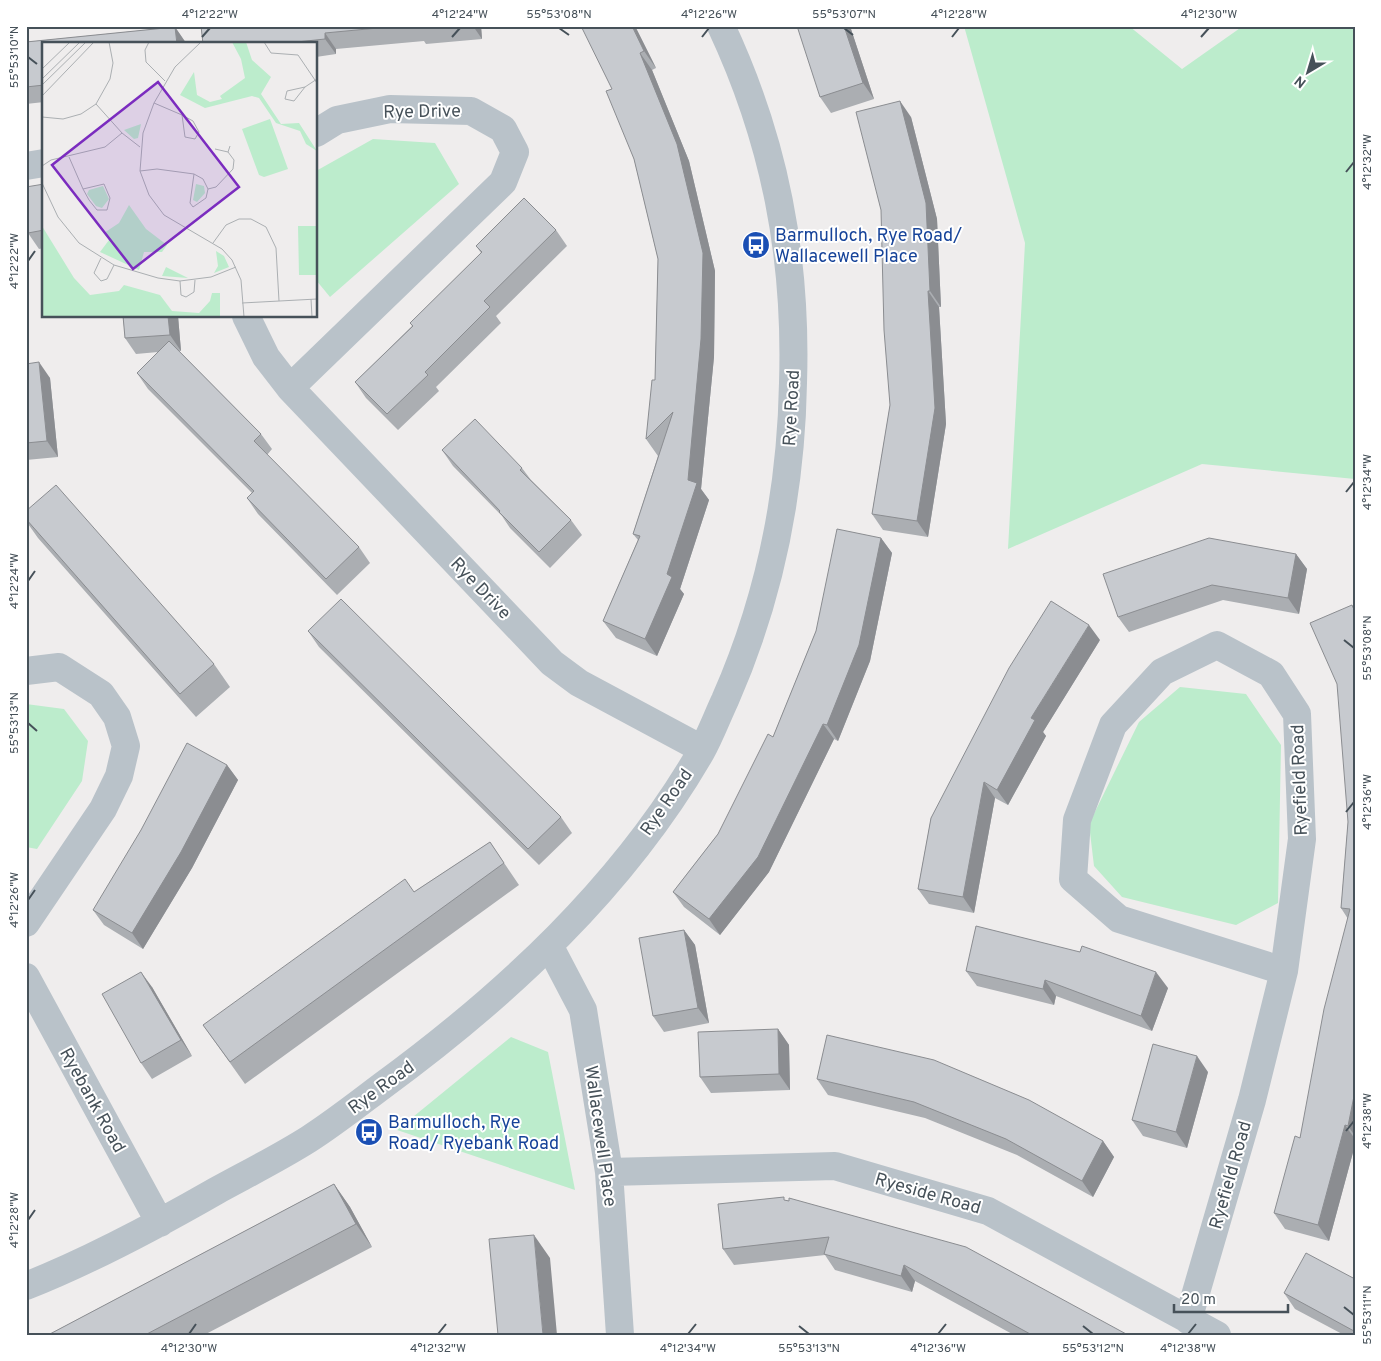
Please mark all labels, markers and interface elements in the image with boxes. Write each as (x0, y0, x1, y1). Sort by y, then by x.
text: 4°12'22"W (182, 7, 238, 23)
text: 4°12'24"W (432, 7, 488, 23)
text: 55°53'08"N (526, 7, 592, 23)
text: 4°12'26"W (681, 7, 737, 23)
text: 55°53'07"N (812, 7, 876, 23)
text: 4°12'28"W (931, 7, 987, 23)
text: 4°12'30"W (1181, 7, 1237, 23)
text: 55°53'10"N (7, 26, 23, 88)
inset map (42, 42, 318, 318)
north arrow (1284, 48, 1334, 98)
text: N (1292, 71, 1310, 91)
street label: Rye Drive (383, 100, 461, 125)
text: 4°12'32"W (1360, 134, 1376, 190)
place label: Barmulloch, Rye Road/ Wallacewell Place (775, 225, 962, 269)
bus stop icon: Barmulloch, Rye Road/ Wallacewell Place (741, 230, 771, 260)
text: 4°12'22"W (7, 233, 23, 289)
street label: Rye Road (779, 369, 806, 447)
text: 4°12'34"W (1360, 454, 1376, 510)
text: 4°12'24"W (7, 553, 23, 609)
street label: Rye Drive (445, 553, 515, 625)
text: 55°53'08"N (1360, 615, 1376, 681)
text: 55°53'13"N (7, 692, 23, 754)
street label: Ryefield Road (1287, 724, 1314, 836)
street label: Rye Road (636, 765, 699, 841)
text: 4°12'36"W (1360, 774, 1376, 830)
text: 4°12'26"W (7, 872, 23, 928)
street label: Ryebank Road (53, 1044, 130, 1157)
street label: Rye Road (344, 1056, 420, 1120)
street label: Wallacewell Place (578, 1064, 621, 1208)
text: 4°12'38"W (1360, 1093, 1376, 1149)
place label: Barmulloch, Rye Road/ Ryebank Road (388, 1112, 559, 1156)
bus stop icon: Barmulloch, Rye Road/ Ryebank Road (354, 1117, 384, 1147)
street label: Ryefield Road (1205, 1119, 1258, 1232)
street label: Ryeside Road (872, 1168, 983, 1221)
text: 4°12'28"W (7, 1192, 23, 1248)
scale bar (1174, 1281, 1287, 1313)
text: 55°53'11"N (1360, 1285, 1376, 1345)
text: 20 m (1181, 1291, 1216, 1310)
text: 4°12'30"W (161, 1341, 217, 1357)
text: 4°12'32"W (410, 1341, 466, 1357)
text: 4°12'34"W (660, 1341, 716, 1357)
text: 55°53'13"N (778, 1341, 840, 1357)
text: 4°12'36"W (910, 1341, 966, 1357)
text: 55°53'12"N (1062, 1341, 1124, 1357)
text: 4°12'38"W (1160, 1341, 1216, 1357)

